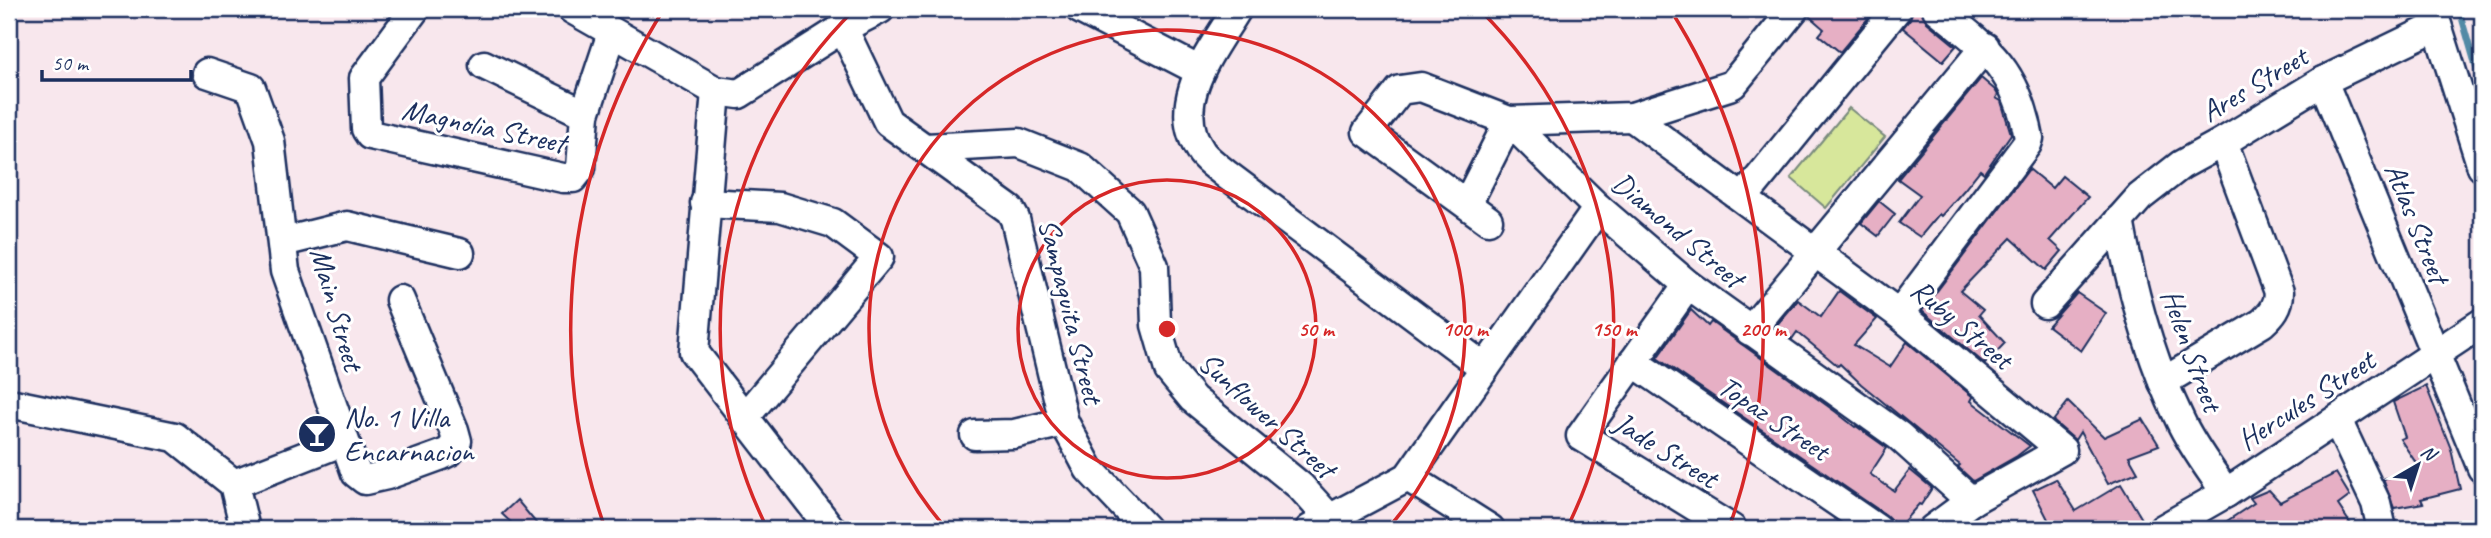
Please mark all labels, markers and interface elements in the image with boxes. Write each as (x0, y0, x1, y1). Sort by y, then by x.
street label: Ares Street (2194, 36, 2317, 131)
scale bar (42, 38, 191, 82)
text: 50 m (52, 50, 90, 76)
street label: Magnolia Street (399, 90, 573, 163)
street label: Atlas Street (2376, 157, 2460, 292)
street label: Diamond Street (1604, 164, 1755, 299)
street label: Sampaguita Street (1030, 215, 1113, 410)
street label: Main Street (301, 243, 373, 378)
street label: Ruby Street (1903, 270, 2023, 380)
street label: Helen Street (2152, 284, 2233, 419)
text: 50 m (1298, 316, 1336, 342)
text: 100 m (1442, 316, 1490, 342)
text: 150 m (1591, 316, 1639, 342)
text: 200 m (1740, 316, 1788, 342)
centre of rings (1155, 317, 1179, 341)
street label: Hercules Street (2230, 340, 2384, 458)
street label: Sunflower Street (1191, 343, 1347, 489)
street label: Topaz Street (1711, 367, 1840, 471)
place label: No. 1 Villa Encarnacion (344, 398, 475, 470)
street label: Jade Street (1605, 402, 1728, 498)
bar icon: No. 1 Villa Encarnacion (296, 413, 338, 455)
north arrow (2382, 430, 2452, 500)
text: N (2416, 440, 2443, 468)

